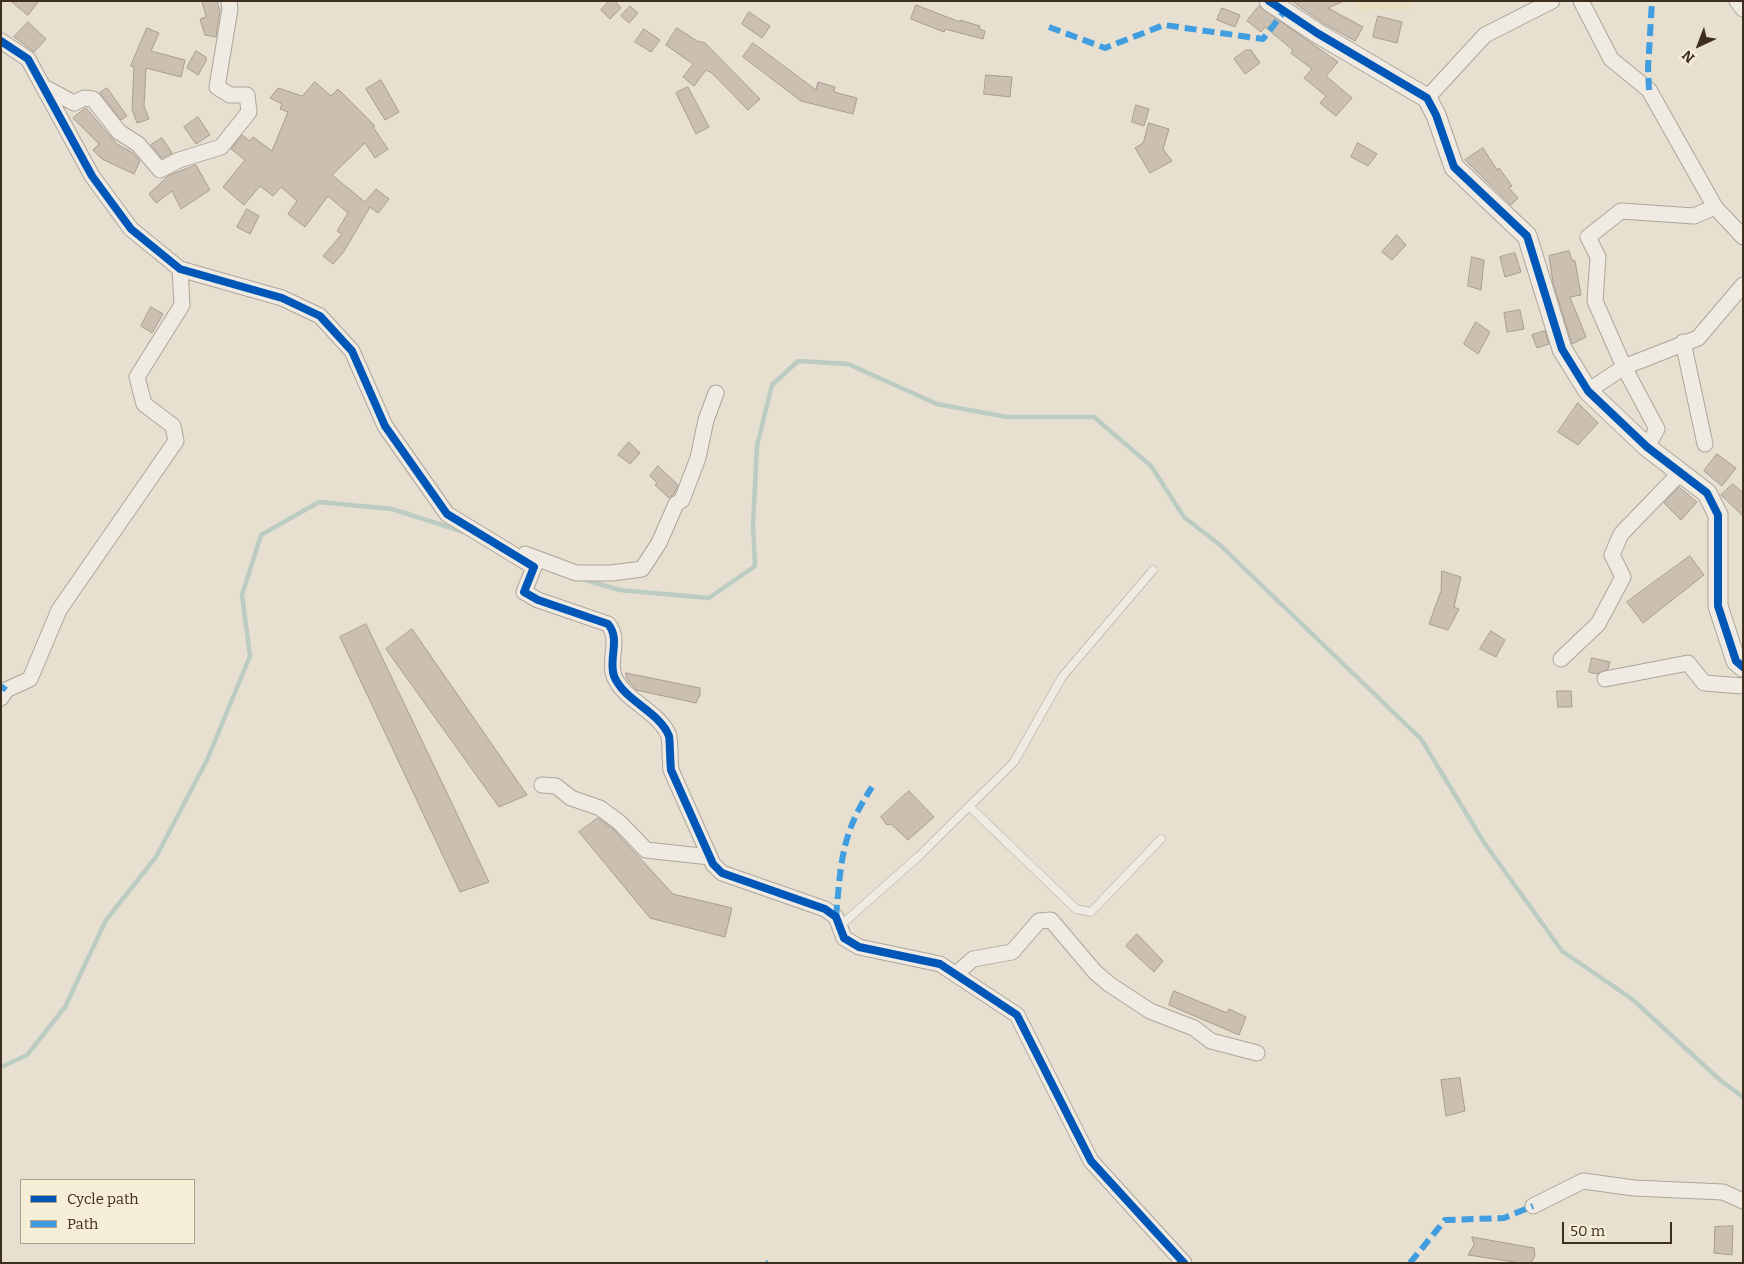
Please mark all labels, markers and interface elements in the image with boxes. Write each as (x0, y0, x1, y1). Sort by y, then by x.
north arrow (1674, 20, 1724, 70)
text: N (1679, 46, 1698, 66)
legend (20, 1179, 195, 1244)
text: Cycle path (67, 1190, 139, 1208)
scale bar (1564, 1212, 1674, 1244)
text: Path (67, 1215, 98, 1233)
text: 50 m (1570, 1222, 1605, 1240)

